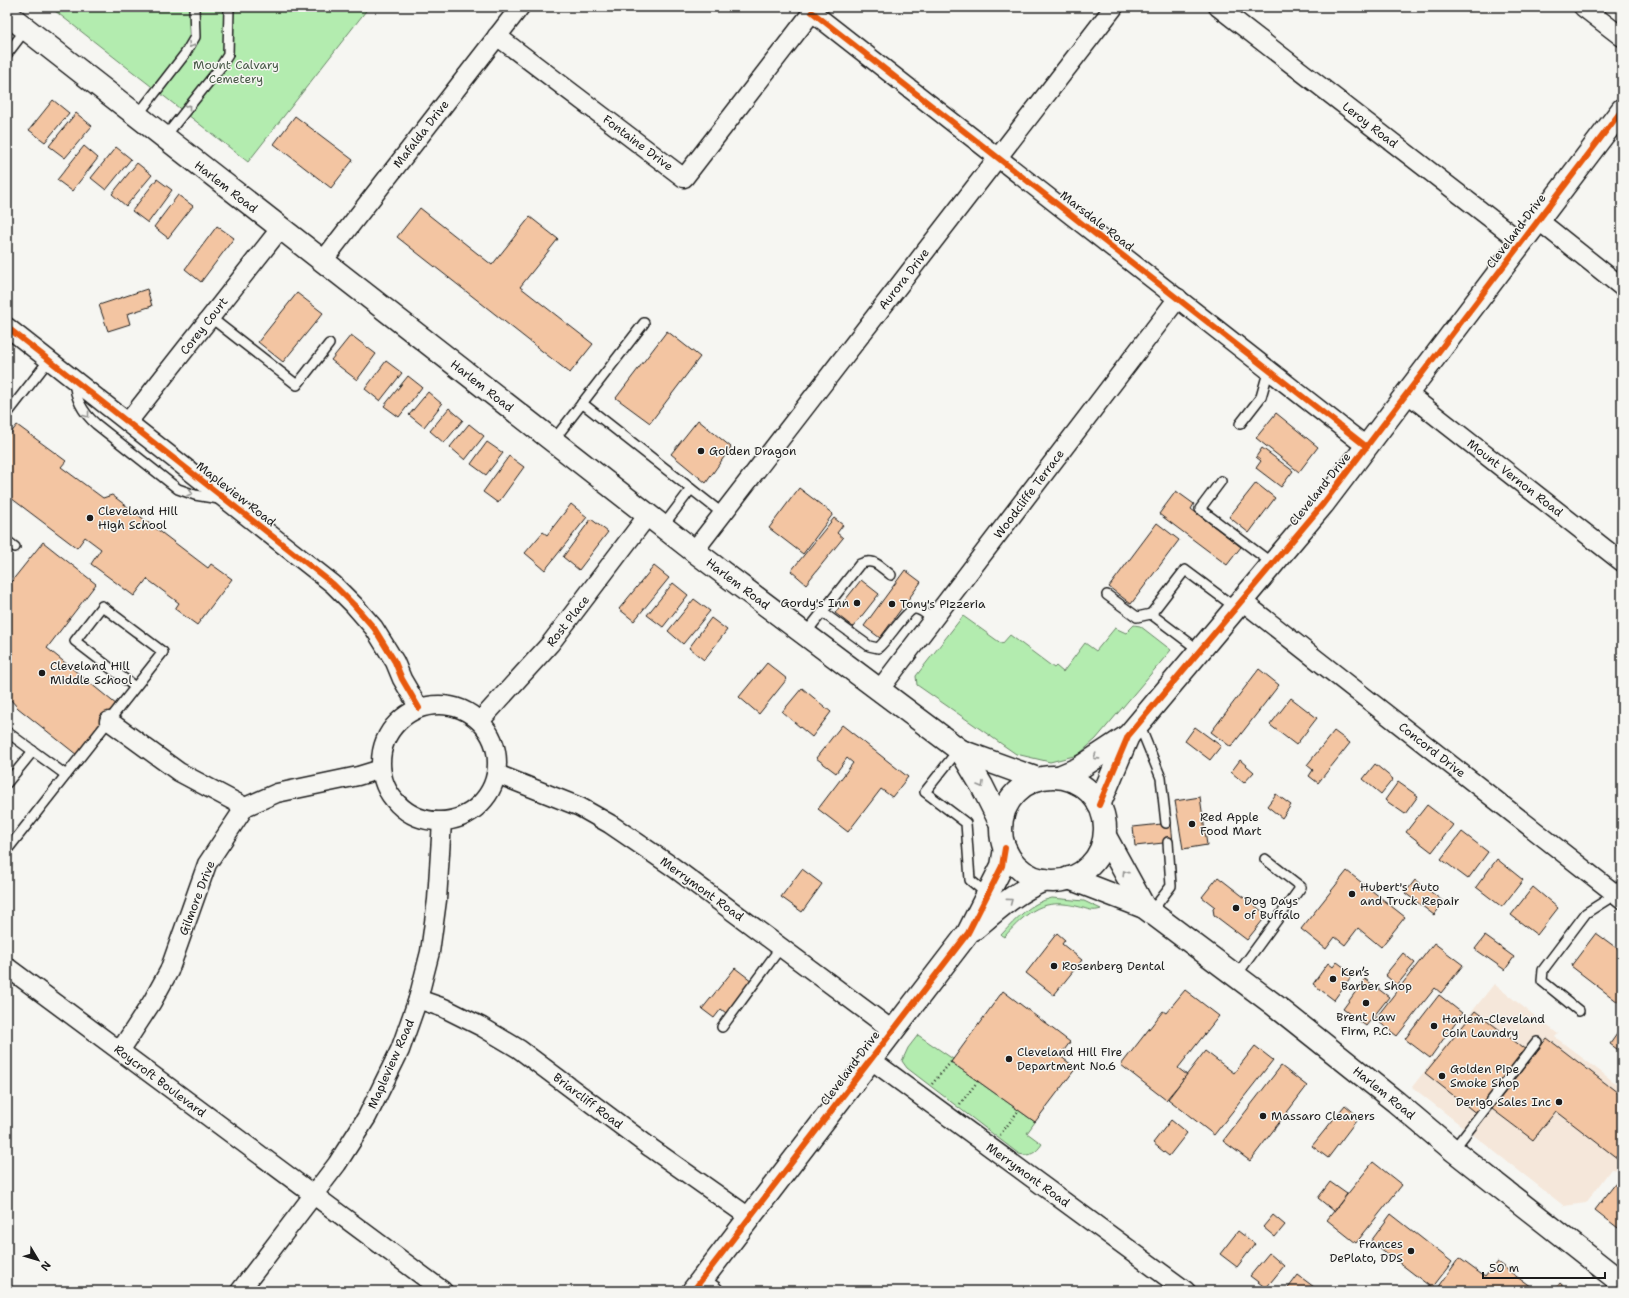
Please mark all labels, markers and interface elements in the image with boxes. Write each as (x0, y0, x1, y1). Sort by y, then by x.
one-way arrow (188, 41, 195, 48)
park label: Mount Calvary Cemetery (193, 57, 279, 87)
street label: Mafalda Drive (389, 97, 453, 171)
street label: Leroy Road (1339, 98, 1401, 152)
one-way arrow (184, 105, 191, 112)
street label: Fontaine Drive (600, 111, 676, 175)
street label: Harlem Road (191, 157, 261, 217)
street label: Marsdale Road (1057, 187, 1137, 255)
street label: Cleveland Drive (1483, 190, 1550, 272)
street label: Aurora Drive (875, 245, 933, 313)
street label: Corey Court (177, 294, 231, 358)
street label: Harlem Road (447, 356, 517, 416)
one-way arrow (83, 410, 90, 418)
street label: Mount Vernon Road (1464, 436, 1566, 521)
place label: Golden Dragon (709, 443, 796, 459)
marker: Golden Dragon (696, 446, 706, 456)
street label: Woodcliffe Terrace (990, 446, 1068, 542)
street label: Cleveland Drive (1286, 449, 1355, 529)
street label: Mapleview Road (193, 458, 279, 530)
one-way arrow (187, 488, 194, 497)
place label: Cleveland Hill High School (98, 503, 178, 533)
marker: Cleveland Hill High School (85, 513, 95, 523)
street label: Harlem Road (703, 555, 773, 613)
street label: Rost Place (543, 592, 593, 650)
place label: Gordy's Inn (780, 595, 849, 611)
place label: Tony's Pizzeria (900, 596, 986, 612)
marker: Gordy's Inn (852, 598, 862, 608)
marker: Tony's Pizzeria (887, 599, 897, 609)
place label: Cleveland Hill Middle School (50, 658, 132, 688)
marker: Cleveland Hill Middle School (37, 668, 47, 678)
street label: Concord Drive (1395, 719, 1469, 781)
one-way arrow (1093, 753, 1100, 760)
one-way arrow (977, 781, 984, 788)
place label: Red Apple Food Mart (1200, 809, 1262, 839)
marker: Red Apple Food Mart (1187, 819, 1197, 829)
street label: Merrymont Road (657, 853, 747, 925)
street label: Gilmore Drive (175, 858, 219, 938)
one-way arrow (1122, 870, 1130, 877)
place label: Hubert's Auto and Truck Repair (1360, 879, 1460, 909)
marker: Hubert's Auto and Truck Repair (1347, 889, 1357, 899)
place label: Dog Days of Buffalo (1244, 893, 1300, 923)
one-way arrow (1005, 898, 1012, 905)
marker: Dog Days of Buffalo (1231, 903, 1241, 913)
place label: Rosenberg Dental (1062, 958, 1165, 974)
marker: Rosenberg Dental (1049, 961, 1059, 971)
place label: Ken’s Barber Shop (1341, 964, 1412, 994)
marker: Ken’s Barber Shop (1328, 974, 1338, 984)
marker: Brent Law Firm, P.C. (1361, 998, 1371, 1008)
place label: Brent Law Firm, P.C. (1336, 1009, 1396, 1039)
place label: Harlem-Cleveland Coin Laundry (1442, 1011, 1545, 1041)
street label: Mapleview Road (364, 1016, 418, 1111)
marker: Harlem-Cleveland Coin Laundry (1429, 1021, 1439, 1031)
street label: Cleveland Drive (817, 1027, 884, 1109)
street label: Roycroft Boulevard (111, 1041, 210, 1121)
place label: Cleveland Hill Fire Department No.6 (1017, 1044, 1122, 1074)
marker: Cleveland Hill Fire Department No.6 (1004, 1054, 1014, 1064)
place label: Golden Pipe Smoke Shop (1450, 1061, 1519, 1091)
street label: Harlem Road (1349, 1063, 1419, 1123)
street label: Briarcliff Road (550, 1069, 626, 1133)
marker: Golden Pipe Smoke Shop (1437, 1071, 1447, 1081)
place label: Derigo Sales Inc (1456, 1094, 1551, 1110)
marker: Derigo Sales Inc (1554, 1097, 1564, 1107)
place label: Massaro Cleaners (1271, 1108, 1375, 1124)
marker: Massaro Cleaners (1258, 1111, 1268, 1121)
street label: Merrymont Road (983, 1139, 1073, 1211)
place label: Frances DePlato, DDS (1329, 1236, 1403, 1266)
north arrow (18, 1240, 58, 1280)
marker: Frances DePlato, DDS (1406, 1246, 1416, 1256)
scale bar (1483, 1254, 1605, 1280)
text: N (37, 1258, 54, 1274)
text: 50 m (1489, 1260, 1519, 1276)

